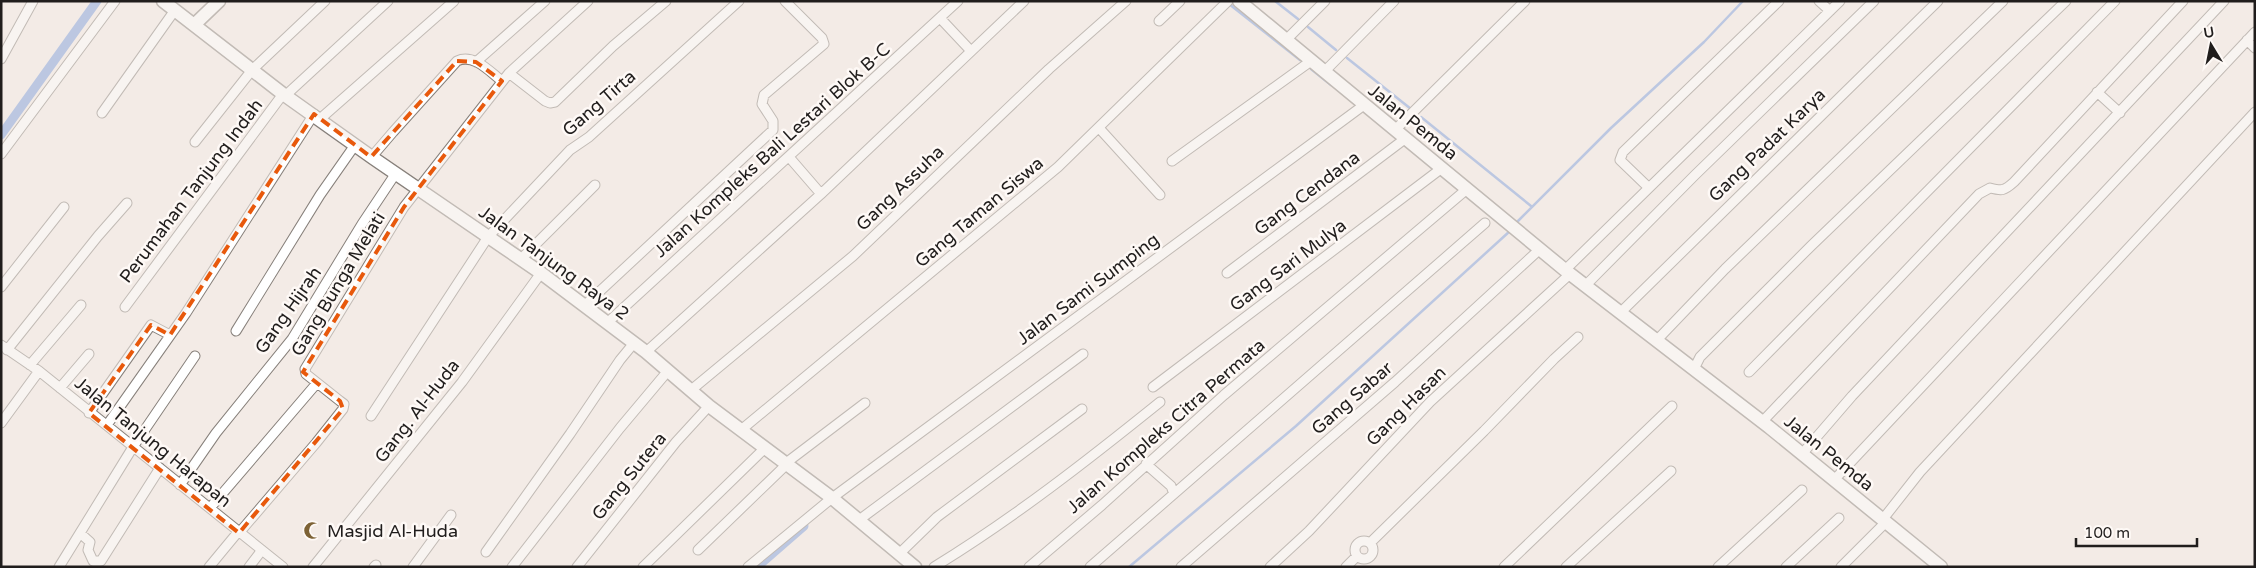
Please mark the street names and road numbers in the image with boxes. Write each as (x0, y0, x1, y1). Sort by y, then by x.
street label: Jalan Kompleks Bali Lestari Blok B-C (649, 38, 895, 262)
street label: Gang Tirta (558, 65, 640, 141)
street label: Jalan Pemda (1364, 79, 1462, 165)
street label: Gang Padat Karya (1704, 84, 1830, 206)
street label: Perumahan Tanjung Indah (115, 95, 267, 287)
street label: Gang Assuha (852, 141, 948, 235)
street label: Gang Cendana (1250, 146, 1364, 240)
street label: Gang Taman Siswa (910, 152, 1048, 272)
street label: Jalan Tanjung Raya 2 (475, 201, 633, 325)
street label: Gang Bunga Melati (286, 208, 390, 360)
street label: Gang Sari Mulya (1225, 214, 1351, 316)
street label: Jalan Sami Sumping (1013, 228, 1163, 350)
street label: Gang Hijrah (250, 262, 326, 358)
street label: Jalan Kompleks Citra Permata (1062, 334, 1270, 518)
street label: Gang. Al-Huda (370, 355, 464, 467)
street label: Gang Sabar (1307, 357, 1397, 439)
street label: Gang Hasan (1361, 361, 1451, 451)
street label: Jalan Tanjung Harapan (70, 372, 236, 512)
street label: Jalan Pemda (1780, 410, 1878, 496)
street label: Gang Sutera (587, 428, 671, 524)

